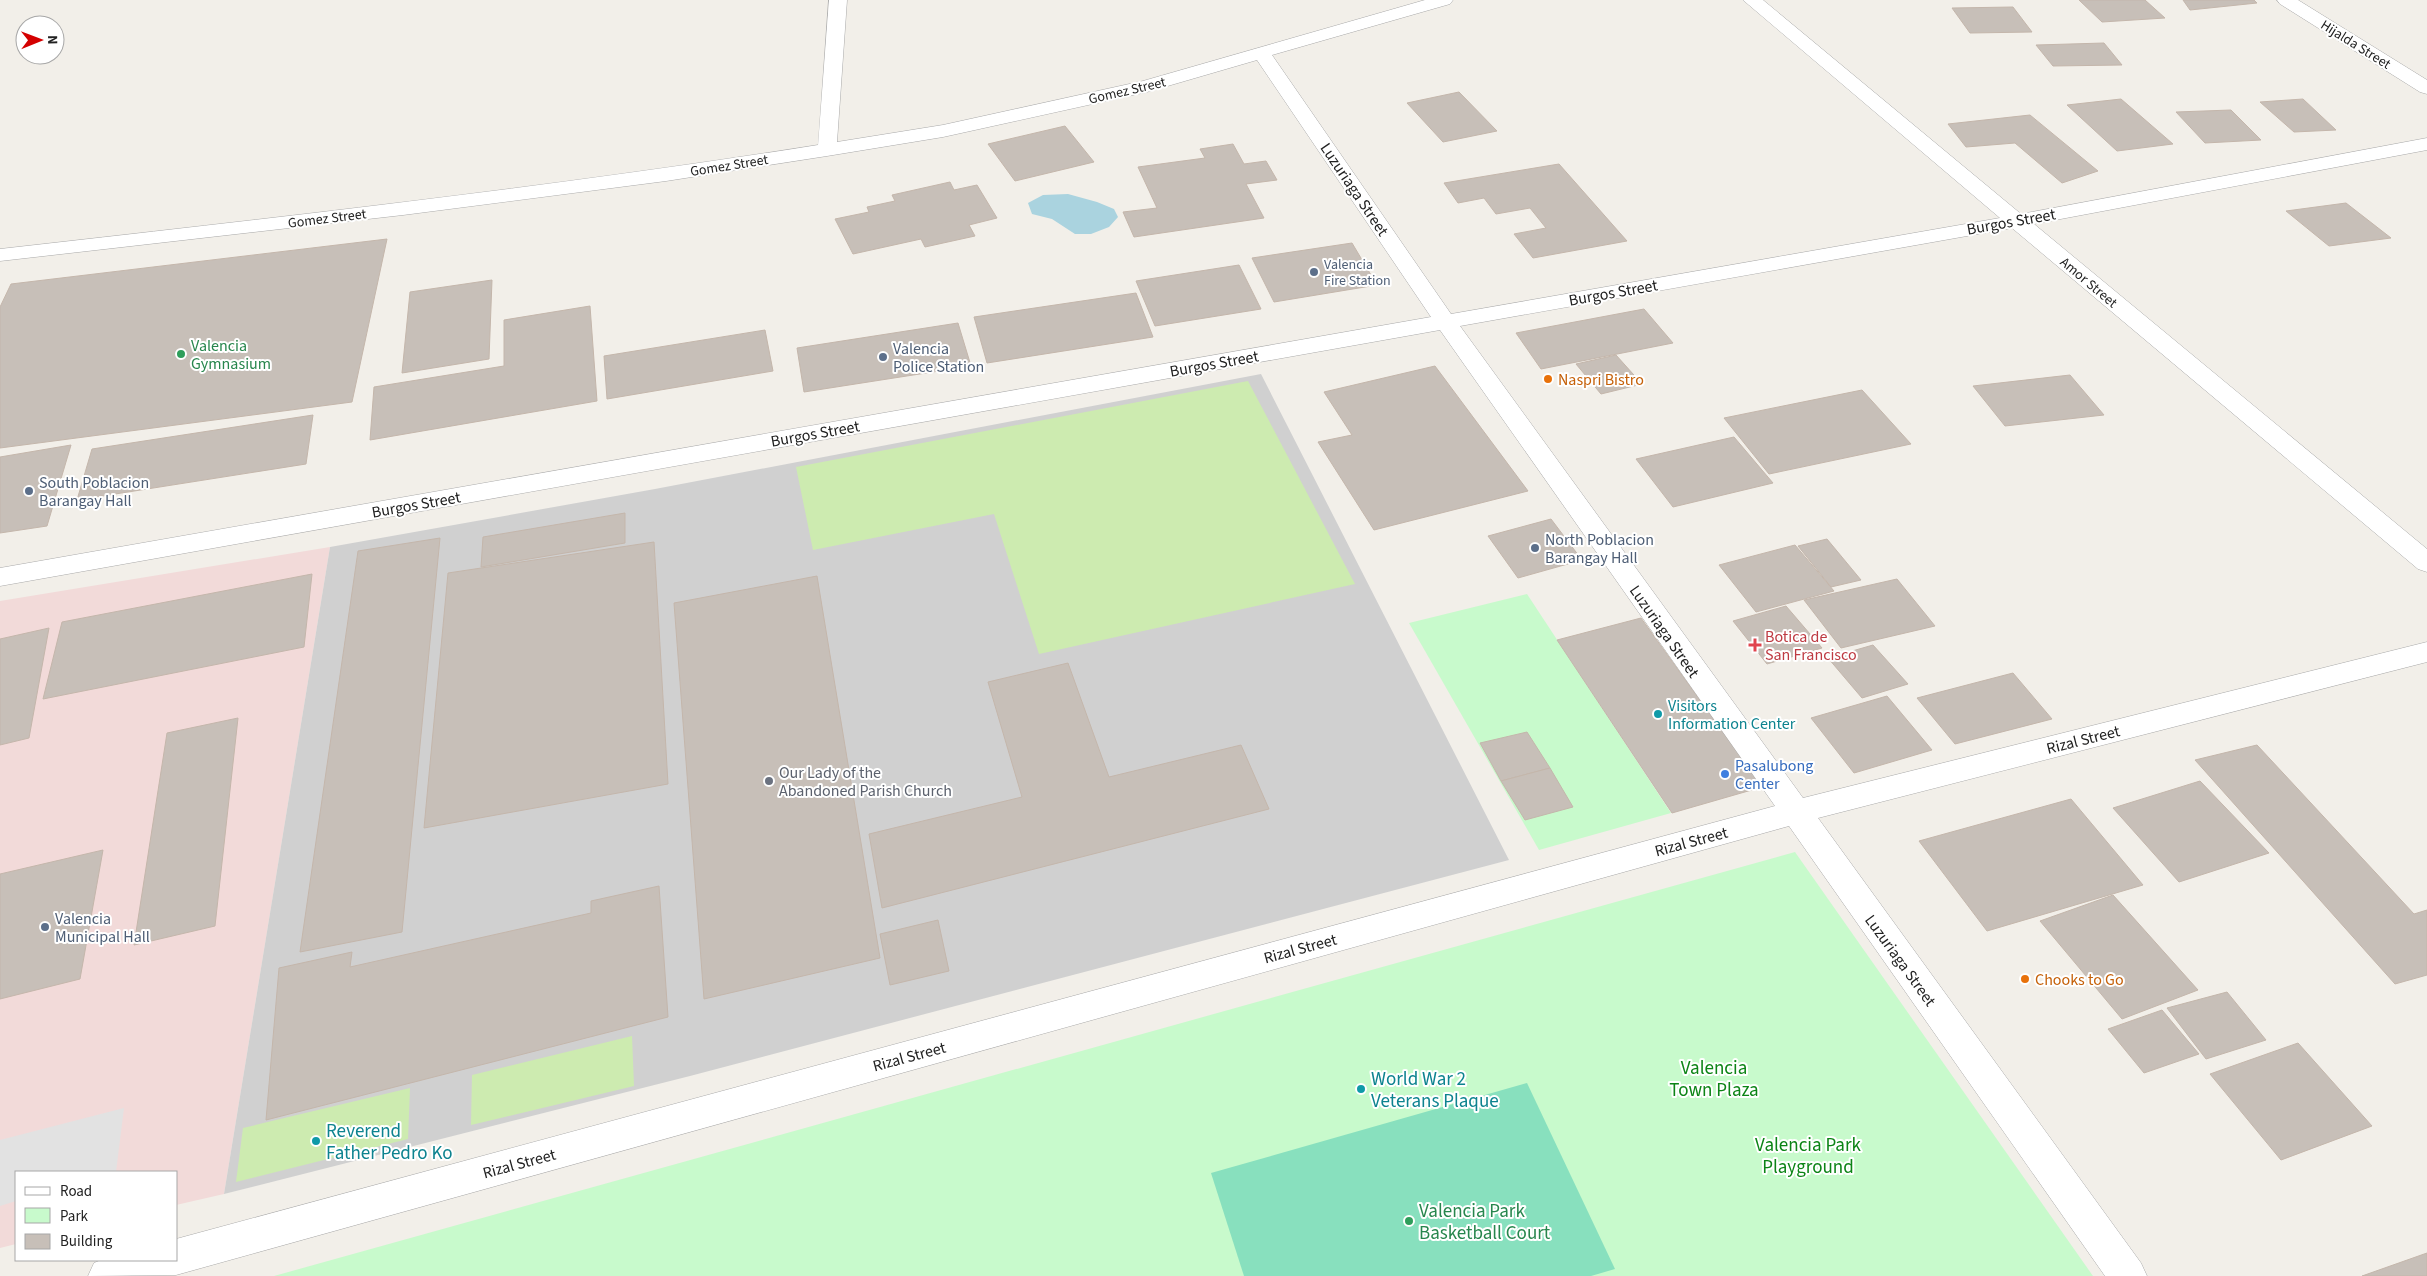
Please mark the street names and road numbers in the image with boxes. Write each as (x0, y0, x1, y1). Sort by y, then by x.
street label: Hijalda Street (2317, 15, 2395, 74)
street label: Gomez Street (1087, 72, 1168, 110)
street label: Luzuriaga Street (1315, 138, 1394, 241)
street label: Gomez Street (689, 150, 770, 182)
street label: Burgos Street (1965, 203, 2058, 241)
street label: Gomez Street (287, 204, 368, 234)
street label: Amor Street (2055, 253, 2122, 313)
street label: Burgos Street (1567, 274, 1660, 312)
street label: Burgos Street (1168, 345, 1261, 383)
street label: Burgos Street (769, 415, 862, 453)
street label: Burgos Street (370, 486, 463, 524)
street label: Luzuriaga Street (1624, 581, 1705, 683)
street label: Rizal Street (2044, 720, 2123, 760)
street label: Rizal Street (1652, 821, 1731, 862)
street label: Luzuriaga Street (1859, 910, 1941, 1011)
street label: Rizal Street (1261, 928, 1340, 969)
street label: Rizal Street (870, 1036, 949, 1077)
street label: Rizal Street (480, 1143, 559, 1184)

